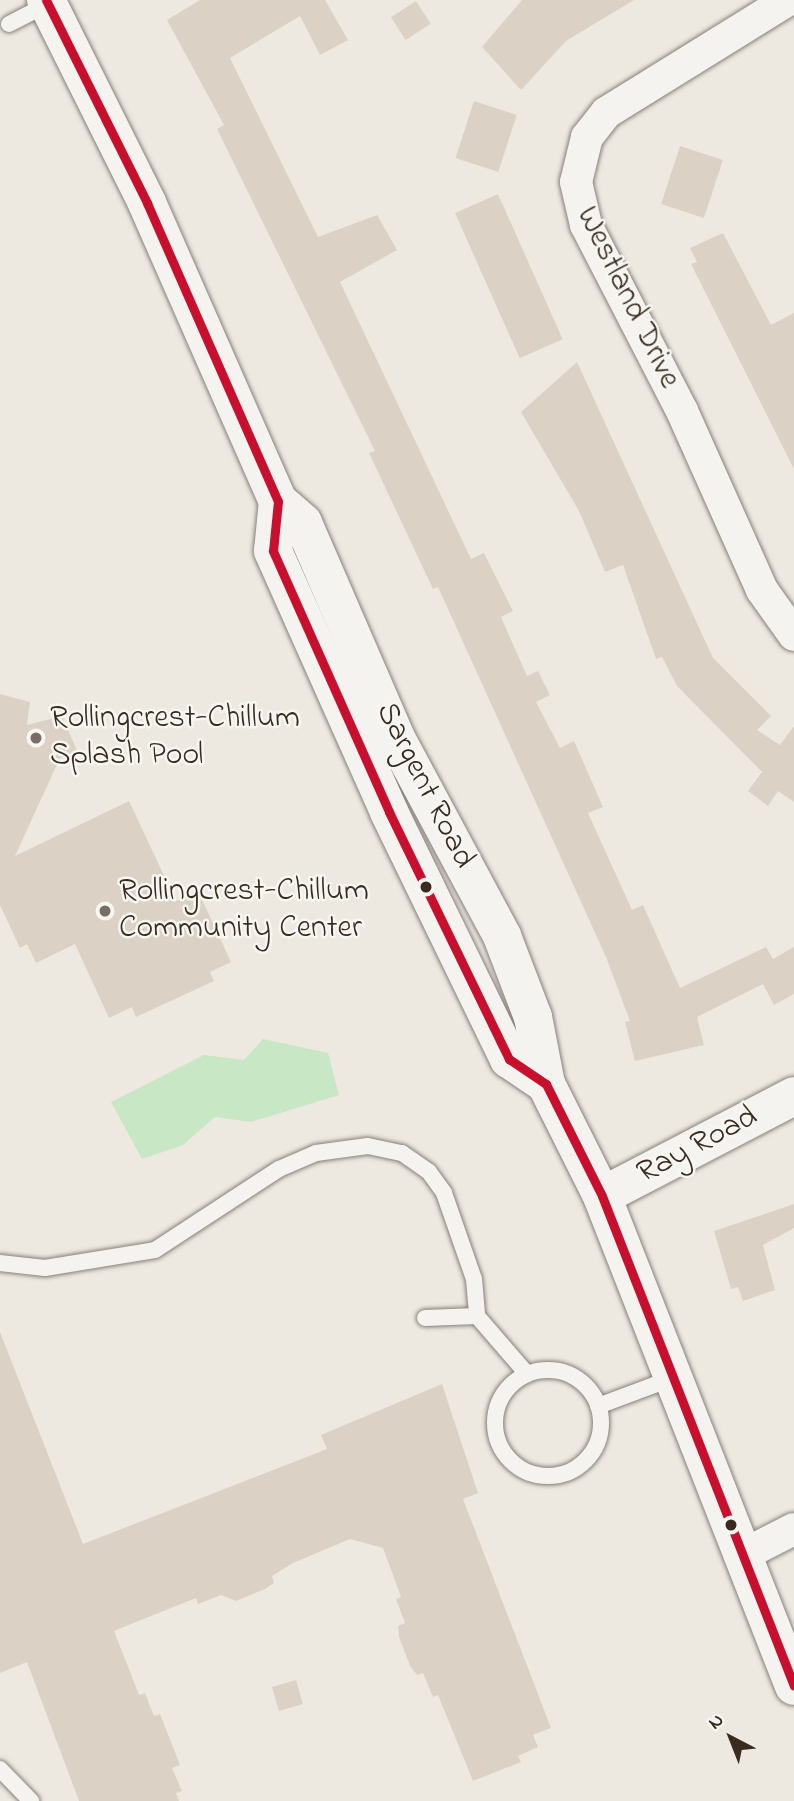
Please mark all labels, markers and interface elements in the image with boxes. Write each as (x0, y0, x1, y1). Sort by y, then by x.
street label: Westland Drive (566, 201, 688, 395)
street label: Sargent Road (366, 697, 482, 875)
place label: Rollingcrest-Chillum Splash Pool (50, 701, 300, 776)
marker: Rollingcrest-Chillum Splash Pool (28, 730, 44, 746)
place label: Rollingcrest-Chillum Community Center (119, 874, 369, 949)
unlabelled marker (419, 880, 433, 894)
marker: Rollingcrest-Chillum Community Center (97, 903, 113, 919)
street label: Ray Road (631, 1098, 765, 1194)
unlabelled marker (724, 1518, 738, 1532)
north arrow (696, 1703, 766, 1773)
text: N (703, 1708, 730, 1736)

